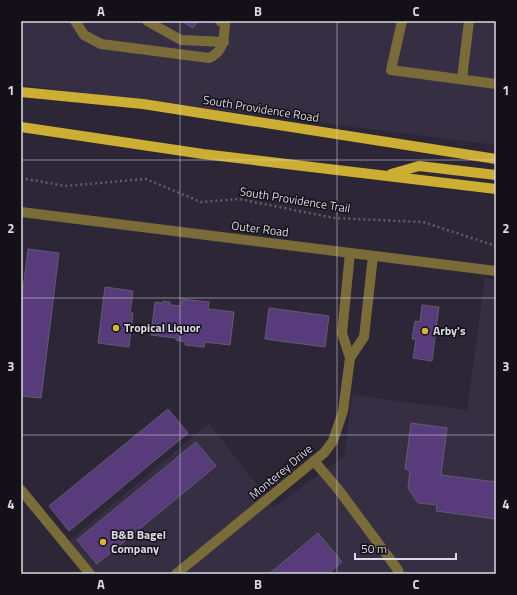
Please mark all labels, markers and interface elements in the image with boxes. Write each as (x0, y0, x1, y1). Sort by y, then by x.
text: A (97, 1, 105, 21)
text: B (254, 1, 262, 21)
text: C (412, 1, 420, 21)
text: 1 (7, 80, 15, 100)
text: 1 (502, 80, 510, 100)
street label: South Providence Road (202, 90, 320, 127)
street label: South Providence Trail (238, 181, 352, 218)
street label: Outer Road (230, 216, 290, 241)
text: 2 (7, 218, 15, 238)
text: 2 (502, 218, 510, 238)
place label: Tropical Liquor (124, 318, 201, 337)
place label: Arby's (433, 321, 466, 340)
marker: Tropical Liquor (111, 323, 121, 333)
marker: Arby's (420, 326, 430, 336)
text: 3 (7, 356, 15, 376)
text: 3 (502, 356, 510, 376)
street label: Monterey Drive (245, 439, 317, 504)
text: 4 (7, 494, 15, 514)
text: 4 (502, 494, 510, 514)
place label: B&B Bagel Company (111, 525, 166, 558)
scale bar (355, 535, 456, 561)
marker: B&B Bagel Company (98, 537, 108, 547)
text: 50 m (361, 539, 387, 558)
text: A (97, 574, 105, 594)
text: B (254, 574, 262, 594)
text: C (412, 574, 420, 594)

